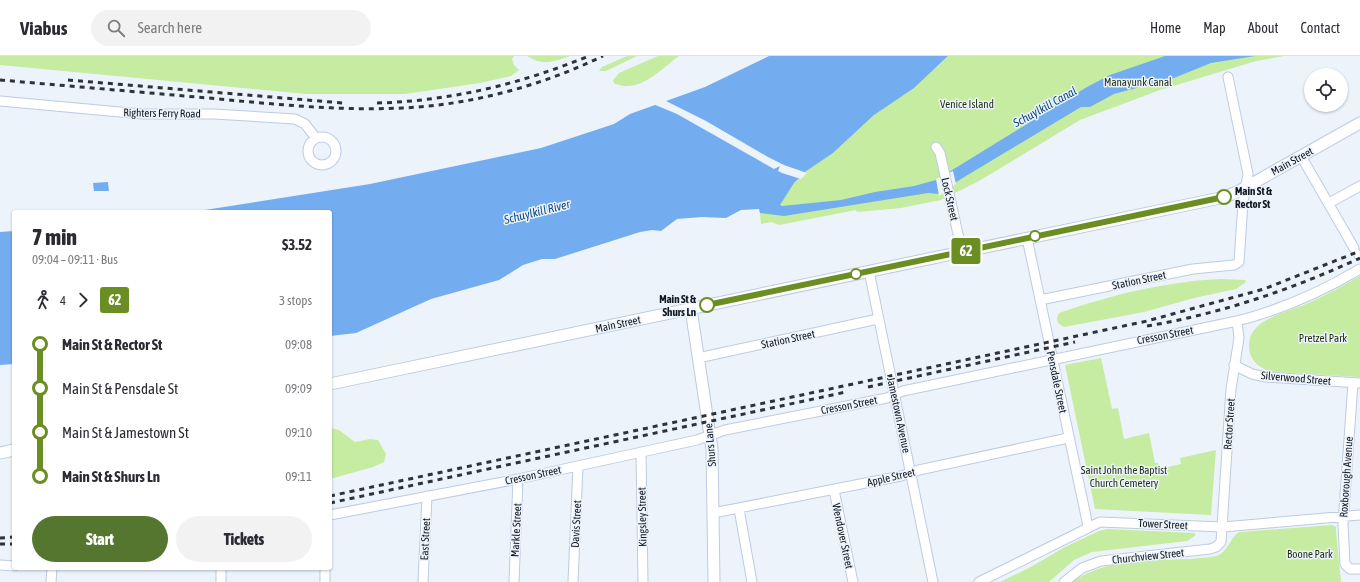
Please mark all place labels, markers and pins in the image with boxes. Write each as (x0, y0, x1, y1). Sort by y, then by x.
place label: Main St & Rector St (1235, 185, 1272, 210)
marker: Main St & Rector St (1216, 189, 1232, 205)
unlabelled marker (1029, 230, 1041, 242)
unlabelled marker (850, 268, 862, 280)
place label: Main St & Shurs Ln (659, 293, 696, 318)
marker: Main St & Shurs Ln (699, 297, 715, 313)

